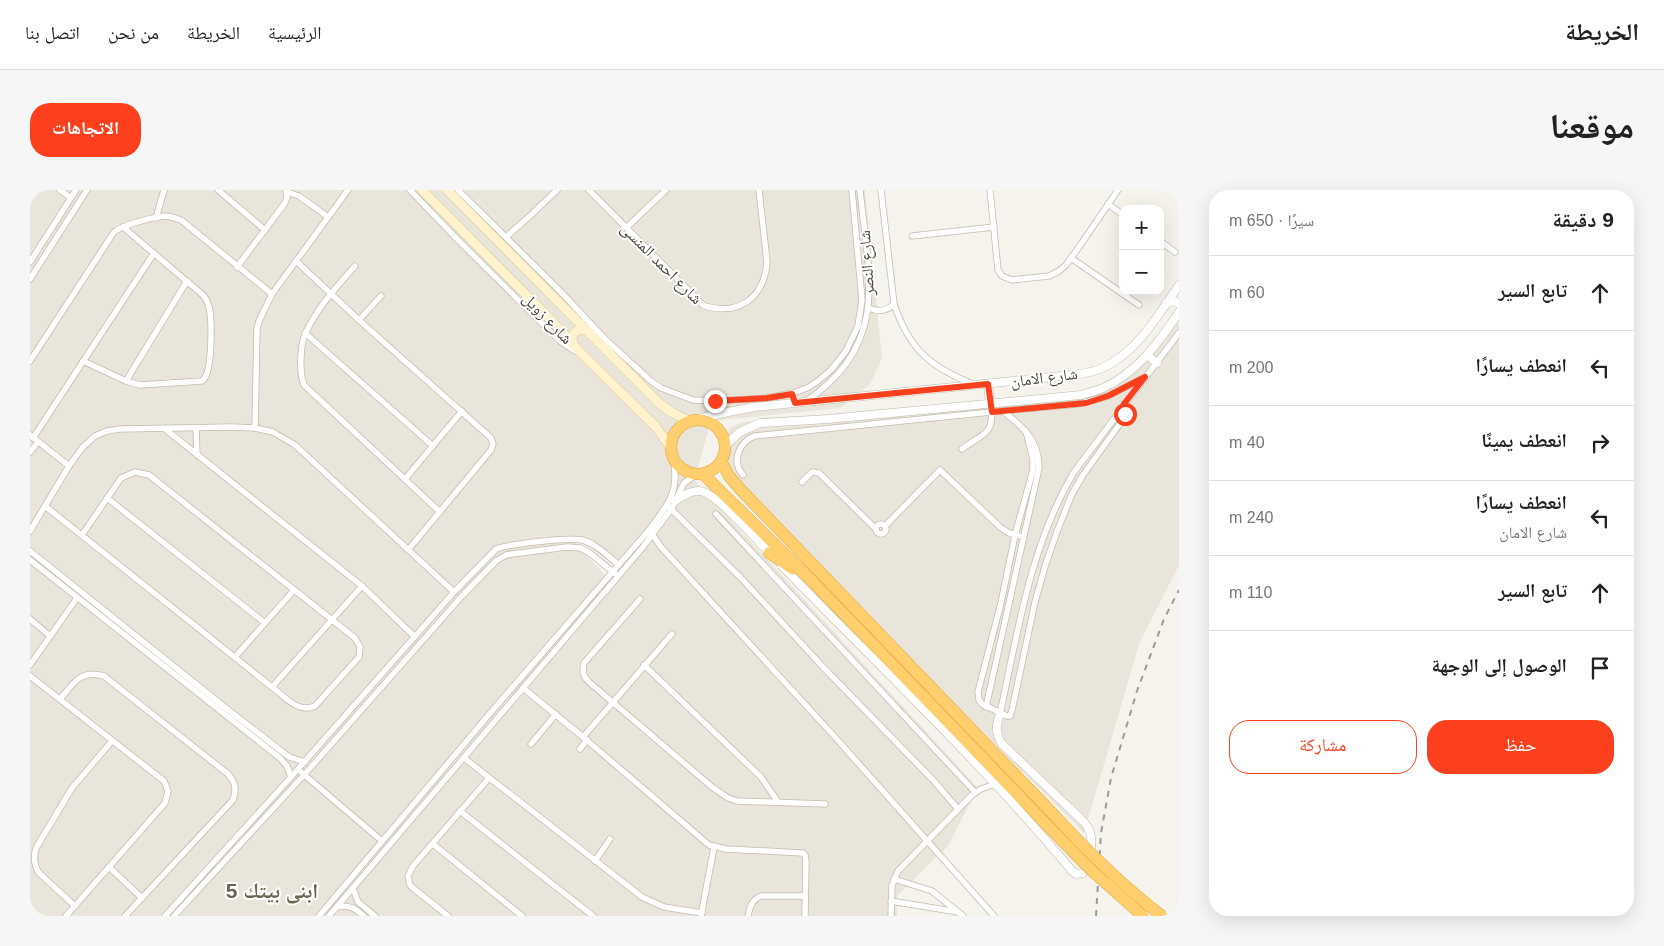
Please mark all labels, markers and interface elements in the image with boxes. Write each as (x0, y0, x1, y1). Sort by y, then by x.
text: الخريطة (1565, 18, 1639, 45)
text: اتصل بنا (25, 23, 80, 43)
text: من نحن (108, 23, 159, 43)
text: الخريطة (187, 23, 240, 43)
text: الرئيسية (268, 23, 321, 43)
button: الاتجاهات (30, 103, 141, 157)
text: موقعنا (1549, 106, 1634, 145)
map controls (1119, 205, 1164, 295)
button: + (1119, 205, 1164, 250)
text: 9 دقيقة (1552, 208, 1614, 231)
text: سيرًا · 650 m (1229, 212, 1314, 229)
street label: شارع احمد المنسى (616, 219, 706, 309)
street label: شارع النصر (856, 229, 879, 297)
button: − (1119, 250, 1164, 295)
icon: ahead (1586, 279, 1614, 307)
text: تابع السير (1498, 280, 1567, 301)
text: 60 m (1229, 284, 1265, 301)
street label: شارع زويل (518, 290, 576, 348)
icon: left (1586, 354, 1614, 382)
text: انعطف يسارًا (1476, 355, 1567, 376)
text: 200 m (1229, 359, 1273, 376)
street label: شارع الامان (1009, 365, 1079, 392)
route end (704, 390, 727, 413)
route start (1114, 403, 1137, 426)
icon: right (1586, 429, 1614, 457)
text: انعطف يمينًا (1481, 430, 1567, 451)
text: 40 m (1229, 434, 1265, 451)
text: انعطف يسارًا (1476, 492, 1567, 513)
icon: left (1586, 504, 1614, 532)
text: 240 m (1229, 509, 1273, 526)
text: شارع الامان (1499, 524, 1567, 541)
icon: ahead (1586, 579, 1614, 607)
text: تابع السير (1498, 580, 1567, 601)
text: 110 m (1229, 584, 1272, 601)
icon: arrive (1586, 654, 1614, 682)
text: الوصول إلى الوجهة (1431, 655, 1567, 676)
button: مشاركة (1229, 720, 1417, 774)
button: حفظ (1427, 720, 1614, 774)
district label: ابنى بيتك 5 (226, 879, 318, 904)

